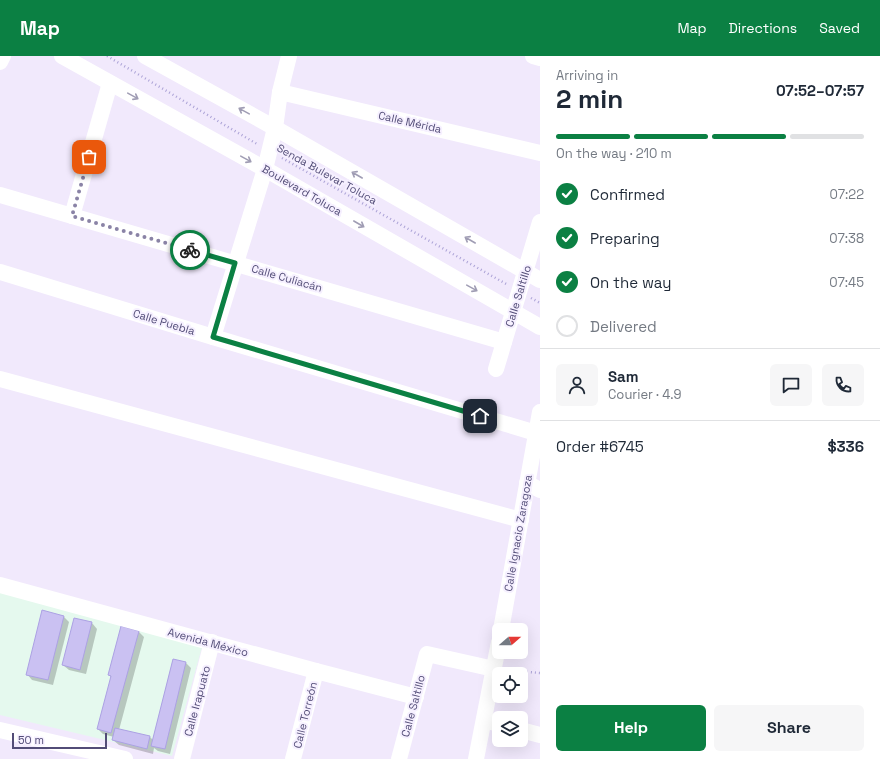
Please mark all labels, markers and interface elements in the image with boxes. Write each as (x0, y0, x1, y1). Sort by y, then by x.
text: Map (20, 16, 60, 41)
text: Map (677, 19, 707, 37)
text: Directions (729, 19, 797, 37)
text: Saved (819, 19, 860, 37)
text: Arriving in (556, 67, 618, 84)
text: 07:52–07:57 (776, 81, 864, 100)
text: 2 min (556, 82, 623, 116)
one-way arrow (127, 92, 139, 100)
one-way arrow (238, 107, 250, 114)
street label: Calle Mérida (377, 108, 444, 136)
pin (72, 140, 106, 174)
street label: Senda Bulevar Toluca (274, 141, 380, 208)
text: On the way · 210 m (556, 145, 672, 162)
icon: bag (78, 146, 100, 168)
one-way arrow (240, 155, 252, 163)
street label: Boulevard Toluca (260, 161, 345, 219)
one-way arrow (351, 171, 363, 179)
icon: check (556, 183, 578, 205)
text: Confirmed (590, 185, 665, 204)
text: 07:22 (830, 186, 864, 203)
one-way arrow (353, 220, 365, 228)
icon: check (556, 227, 578, 249)
text: Preparing (590, 229, 660, 248)
courier (170, 230, 210, 270)
text: 07:38 (829, 230, 864, 247)
one-way arrow (464, 235, 476, 243)
icon: bike (179, 239, 201, 261)
street label: Calle Culiacán (250, 261, 324, 295)
street label: Calle Saltillo (502, 263, 534, 329)
icon: check (556, 271, 578, 293)
text: On the way (590, 273, 671, 292)
text: 07:45 (829, 274, 864, 291)
one-way arrow (466, 285, 478, 293)
street label: Calle Puebla (131, 306, 197, 338)
text: Delivered (590, 317, 657, 336)
button: person (556, 364, 598, 406)
button: chat (770, 364, 812, 406)
button: phone (822, 364, 864, 406)
text: Sam (608, 367, 639, 386)
text: Courier · 4.9 (608, 386, 682, 403)
pin (463, 399, 497, 433)
icon: home (469, 405, 491, 427)
text: Order #6745 (556, 437, 644, 456)
text: $336 (827, 437, 864, 456)
street label: Calle Ignacio Zaragoza (501, 473, 535, 592)
north arrow (492, 623, 528, 659)
map controls (492, 623, 528, 747)
street label: Avenida México (166, 625, 250, 660)
street label: Calle Irapuato (181, 664, 213, 738)
button: locate (492, 667, 528, 703)
street label: Calle Saltillo (398, 673, 428, 739)
street label: Calle Torreón (290, 680, 320, 750)
button: Help (556, 705, 706, 751)
button: Share (714, 705, 864, 751)
button: layers (492, 711, 528, 747)
scale bar (12, 731, 107, 750)
text: 50 m (18, 733, 44, 747)

